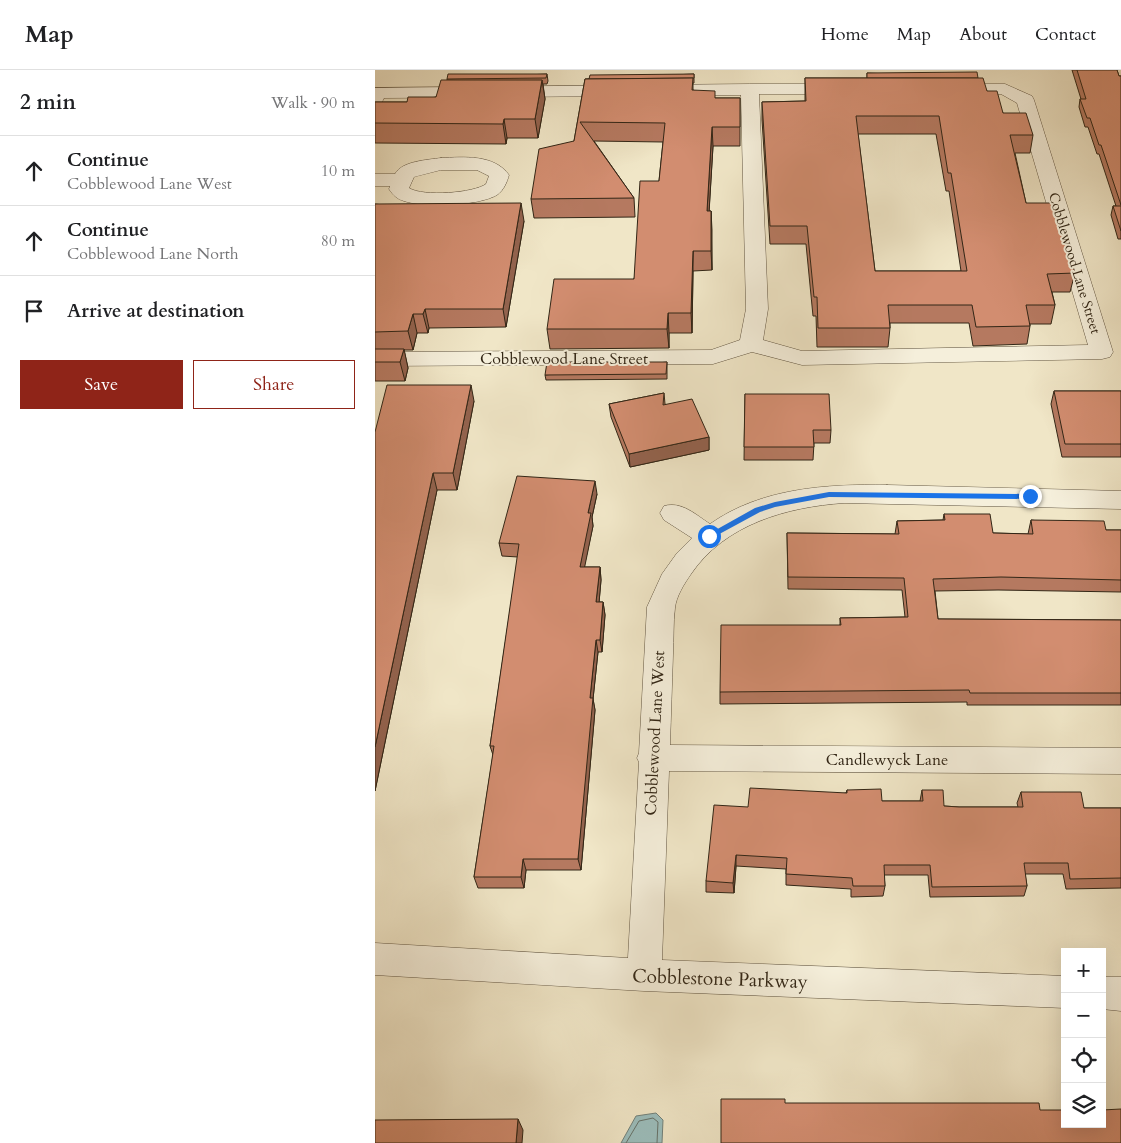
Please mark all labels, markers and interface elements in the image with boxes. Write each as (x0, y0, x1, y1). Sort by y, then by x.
text: Map (25, 18, 74, 51)
text: Home (821, 22, 869, 47)
text: Map (897, 22, 931, 47)
text: About (959, 22, 1007, 47)
text: Contact (1035, 22, 1096, 47)
text: 2 min (20, 88, 76, 117)
text: Walk · 90 m (271, 92, 355, 114)
text: Continue (67, 147, 149, 173)
icon: ahead (20, 157, 48, 185)
text: 10 m (321, 160, 355, 182)
text: Cobblewood Lane West (67, 173, 232, 195)
street label: Cobblewood Lane Street (1044, 190, 1105, 337)
text: Continue (67, 217, 149, 243)
icon: ahead (20, 227, 48, 255)
text: 80 m (321, 230, 355, 252)
text: Cobblewood Lane North (67, 243, 239, 265)
icon: arrive (20, 297, 48, 325)
text: Arrive at destination (67, 298, 244, 324)
street label: Cobblewood Lane Street (480, 348, 648, 370)
button: Save (20, 360, 183, 409)
button: Share (193, 360, 355, 409)
route end (1019, 485, 1042, 508)
route start (698, 525, 721, 548)
street label: Cobblewood Lane West (640, 650, 670, 816)
street label: Candlewyck Lane (826, 749, 948, 771)
map controls (1061, 948, 1106, 1128)
button: + (1061, 948, 1106, 993)
street label: Cobblestone Parkway (632, 963, 808, 995)
button: − (1061, 993, 1106, 1038)
button: locate (1061, 1038, 1106, 1083)
button: layers (1061, 1083, 1106, 1128)

